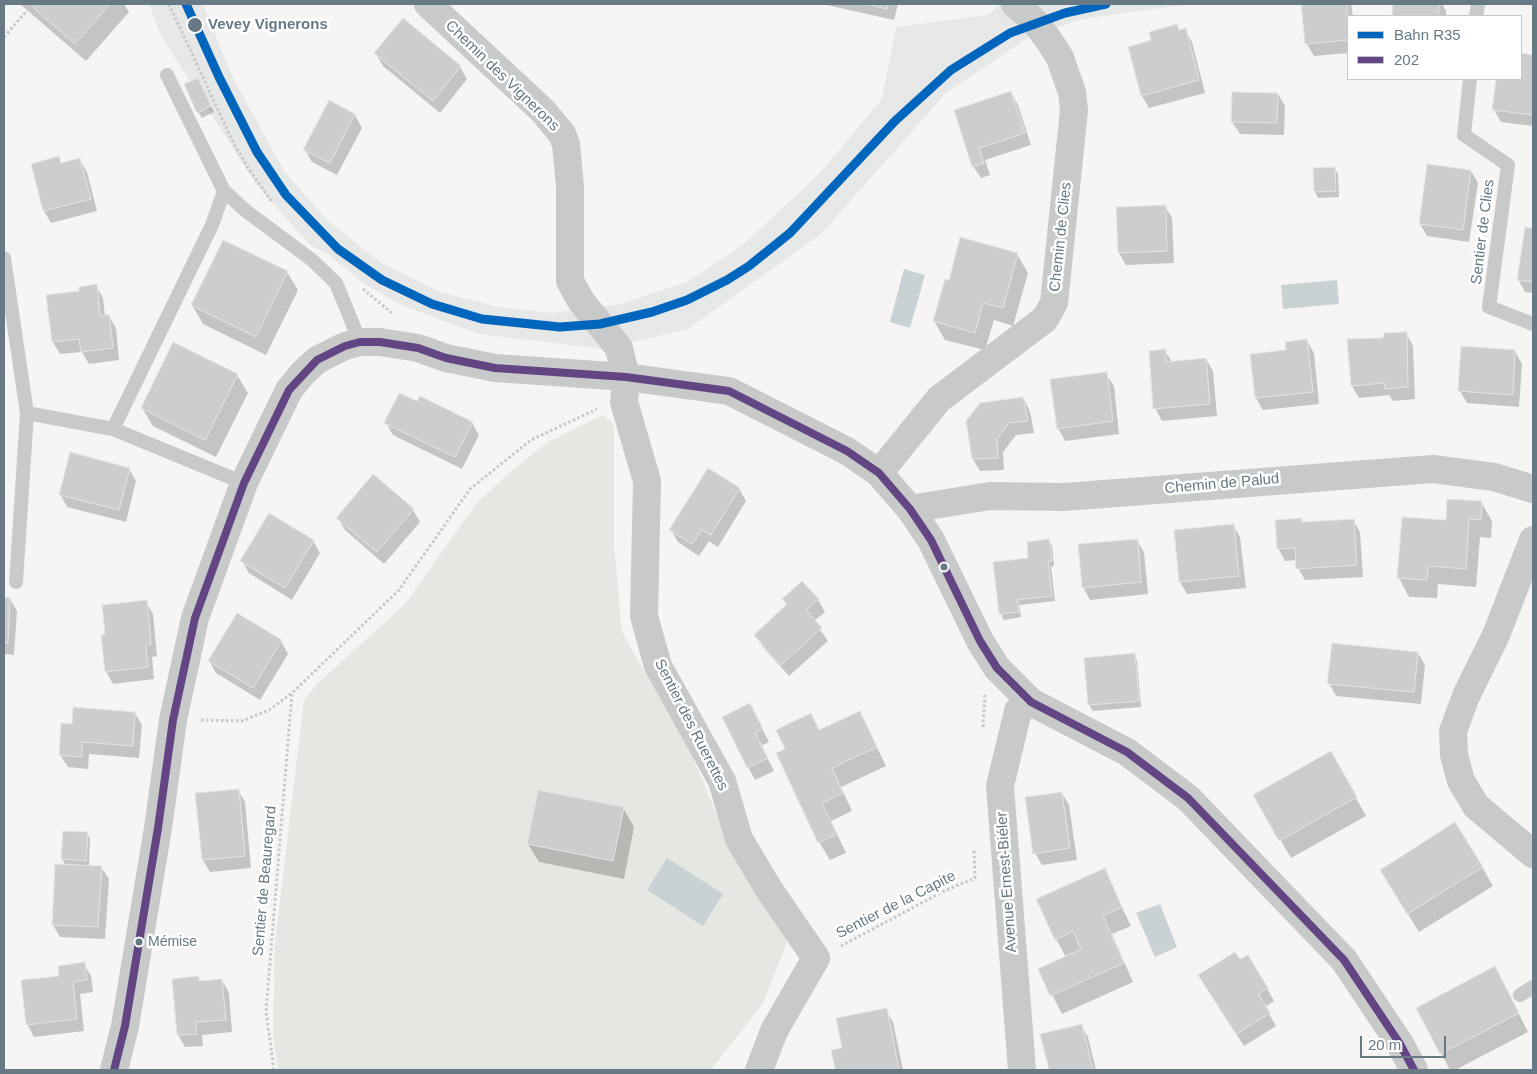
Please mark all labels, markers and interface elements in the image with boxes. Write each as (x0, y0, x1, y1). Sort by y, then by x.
legend (1347, 15, 1522, 80)
marker: Vevey Vignerons (186, 16, 204, 34)
place label: Vevey Vignerons (208, 16, 328, 34)
street label: Chemin des Vignerons (441, 17, 563, 135)
text: Bahn R35 (1394, 26, 1461, 43)
text: 202 (1394, 51, 1419, 68)
street label: Sentier de Clies (1468, 178, 1498, 286)
street label: Chemin de Clies (1046, 181, 1076, 293)
street label: Chemin de Palud (1164, 470, 1280, 498)
unlabelled marker (939, 562, 949, 572)
street label: Sentier des Ruerettes (650, 656, 732, 794)
street label: Sentier de Beauregard (249, 805, 281, 957)
street label: Avenue Ernest-Biéler (993, 811, 1021, 953)
street label: Sentier de la Capite (833, 867, 959, 943)
place label: Mémise (148, 934, 197, 950)
marker: Mémise (134, 937, 144, 947)
scale bar (1362, 1026, 1448, 1058)
text: 20 m (1368, 1036, 1401, 1053)

